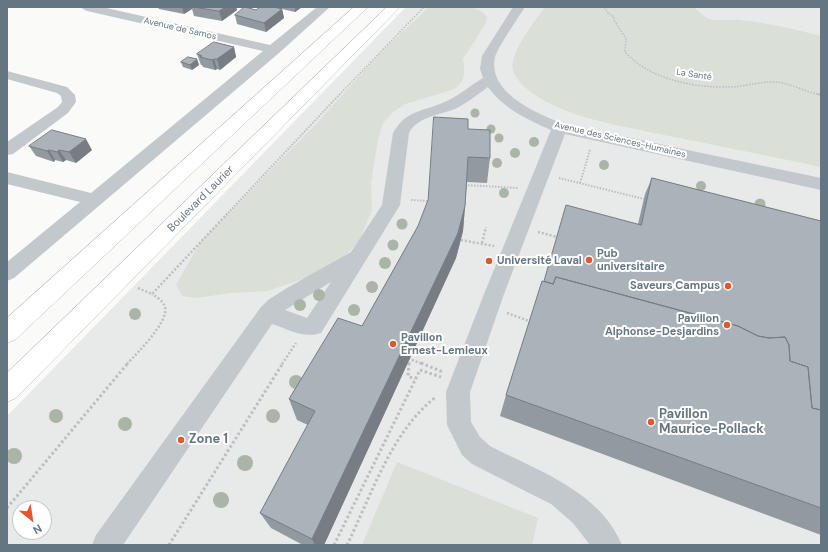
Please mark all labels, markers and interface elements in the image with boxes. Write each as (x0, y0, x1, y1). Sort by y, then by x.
street label: Avenue de Samos (143, 15, 217, 43)
street label: La Santé (675, 67, 713, 83)
street label: Avenue des Sciences-Humaines (553, 120, 687, 160)
street label: Boulevard Laurier (165, 163, 237, 235)
place label: Pub universitaire (597, 247, 665, 273)
place label: Université Laval (497, 254, 582, 268)
marker: Pub universitaire (584, 255, 594, 265)
marker: Université Laval (484, 256, 494, 266)
place label: Saveurs Campus (630, 279, 720, 293)
marker: Saveurs Campus (723, 281, 733, 291)
place label: Pavillon Alphonse-Desjardins (605, 312, 719, 338)
marker: Pavillon Alphonse-Desjardins (722, 320, 732, 330)
place label: Pavillon Ernest-Lemieux (401, 331, 488, 357)
marker: Pavillon Ernest-Lemieux (388, 339, 398, 349)
place label: Pavillon Maurice-Pollack (659, 407, 764, 438)
marker: Pavillon Maurice-Pollack (646, 417, 656, 427)
place label: Zone 1 (189, 432, 228, 448)
marker: Zone 1 (176, 435, 186, 445)
north arrow (12, 500, 52, 540)
text: N (31, 521, 44, 538)

